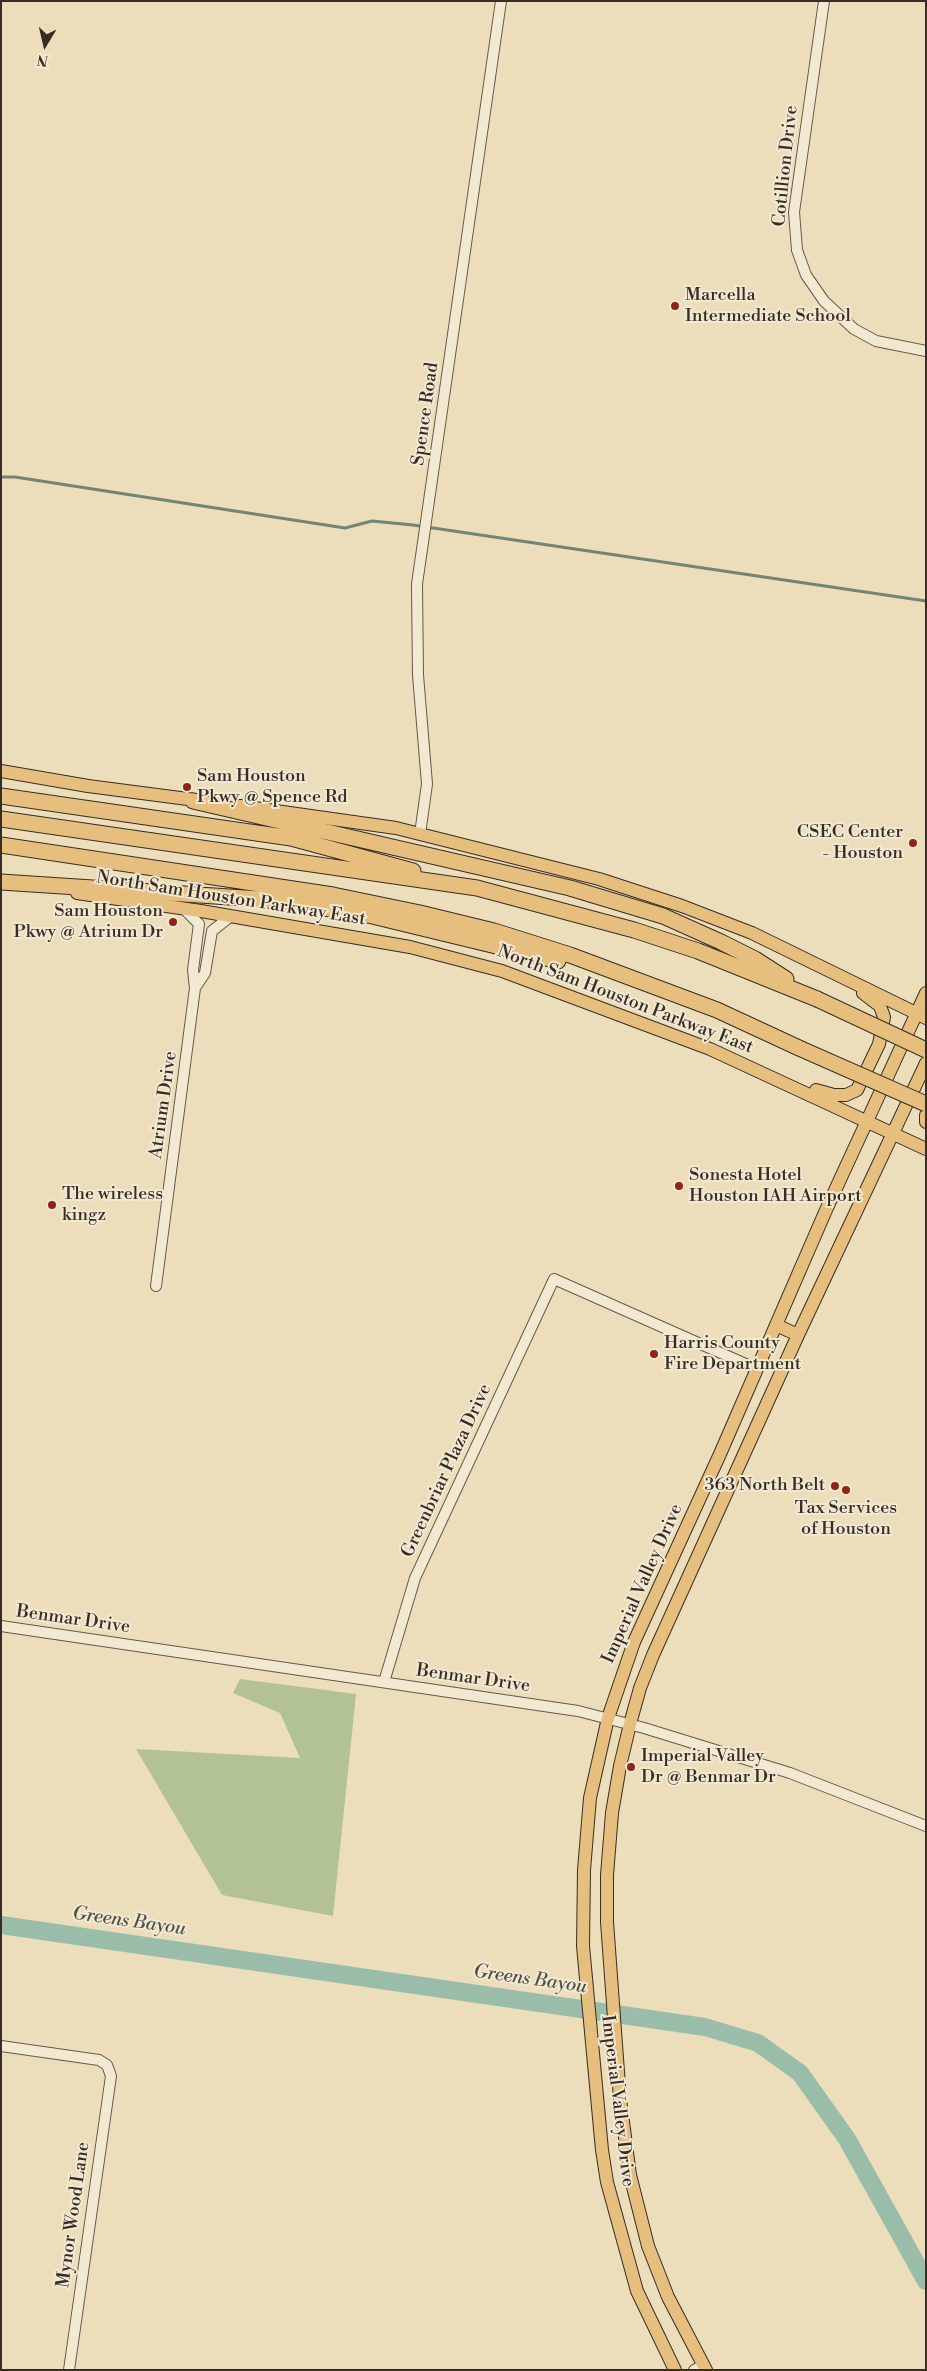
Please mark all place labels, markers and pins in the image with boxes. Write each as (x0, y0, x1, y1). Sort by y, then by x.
place label: Marcella Intermediate School (685, 285, 851, 328)
marker: Marcella Intermediate School (669, 300, 681, 312)
place label: Sam Houston Pkwy @ Spence Rd (197, 766, 347, 809)
marker: Sam Houston Pkwy @ Spence Rd (181, 781, 193, 793)
place label: CSEC Center - Houston (797, 822, 903, 864)
marker: CSEC Center - Houston (907, 837, 919, 849)
place label: Sam Houston Pkwy @ Atrium Dr (13, 901, 163, 944)
marker: Sam Houston Pkwy @ Atrium Dr (167, 916, 179, 928)
place label: Sonesta Hotel Houston IAH Airport (689, 1165, 862, 1208)
marker: Sonesta Hotel Houston IAH Airport (673, 1180, 685, 1192)
place label: The wireless kingz (62, 1184, 163, 1226)
marker: The wireless kingz (46, 1199, 58, 1211)
place label: Harris County Fire Department (664, 1333, 801, 1376)
marker: Harris County Fire Department (648, 1348, 660, 1360)
place label: 363 North Belt (704, 1475, 825, 1497)
marker: 363 North Belt (829, 1480, 841, 1492)
marker: Tax Services of Houston (840, 1484, 852, 1496)
place label: Tax Services of Houston (795, 1498, 897, 1540)
place label: Imperial Valley Dr @ Benmar Dr (641, 1746, 776, 1788)
marker: Imperial Valley Dr @ Benmar Dr (625, 1761, 637, 1773)

